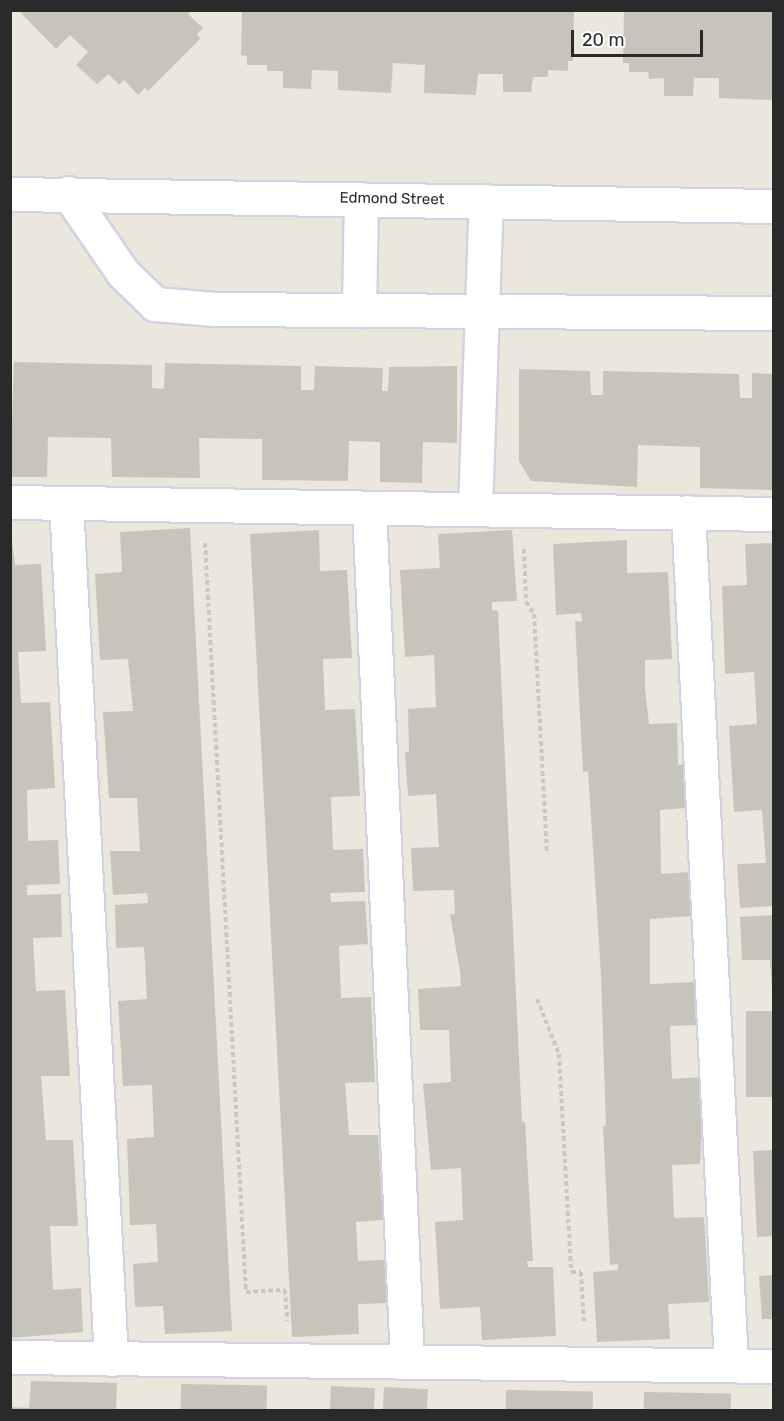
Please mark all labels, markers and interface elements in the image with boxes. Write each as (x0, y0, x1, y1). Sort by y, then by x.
scale bar (574, 18, 706, 56)
text: 20 m (582, 29, 624, 51)
street label: Edmond Street (339, 189, 445, 209)

